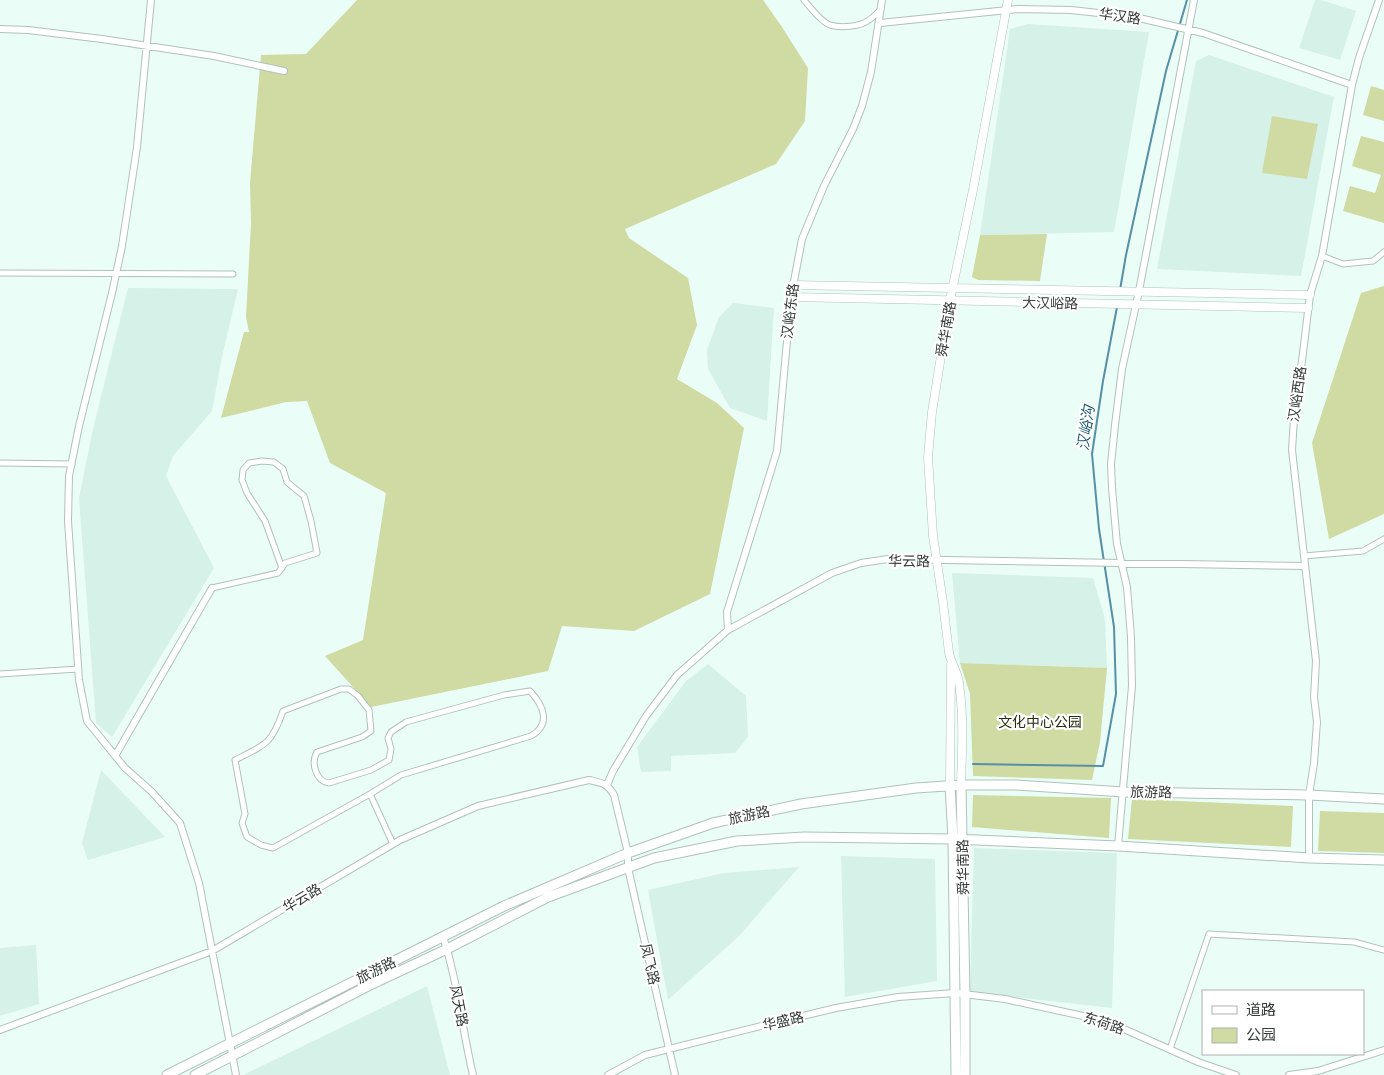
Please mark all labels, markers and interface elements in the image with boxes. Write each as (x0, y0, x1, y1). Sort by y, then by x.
street label: 华汉路 (1098, 5, 1142, 27)
street label: 汉峪东路 (779, 282, 801, 340)
street label: 大汉峪路 (1022, 295, 1078, 311)
street label: 舜华南路 (933, 300, 959, 358)
street label: 汉峪西路 (1285, 365, 1309, 423)
water label: 汉峪沟 (1074, 402, 1097, 451)
street label: 华云路 (888, 553, 930, 569)
park label: 文化中心公园 (998, 714, 1082, 730)
street label: 旅游路 (1130, 784, 1172, 800)
street label: 旅游路 (727, 803, 771, 827)
street label: 舜华南路 (955, 839, 971, 895)
street label: 华云路 (280, 880, 324, 916)
street label: 凤飞路 (637, 942, 663, 986)
street label: 旅游路 (354, 954, 398, 986)
street label: 风天路 (447, 984, 471, 1028)
legend (1202, 990, 1364, 1055)
text: 道路 (1246, 1001, 1276, 1018)
street label: 华盛路 (761, 1008, 805, 1034)
street label: 东荷路 (1082, 1009, 1126, 1037)
text: 公园 (1246, 1026, 1276, 1043)

